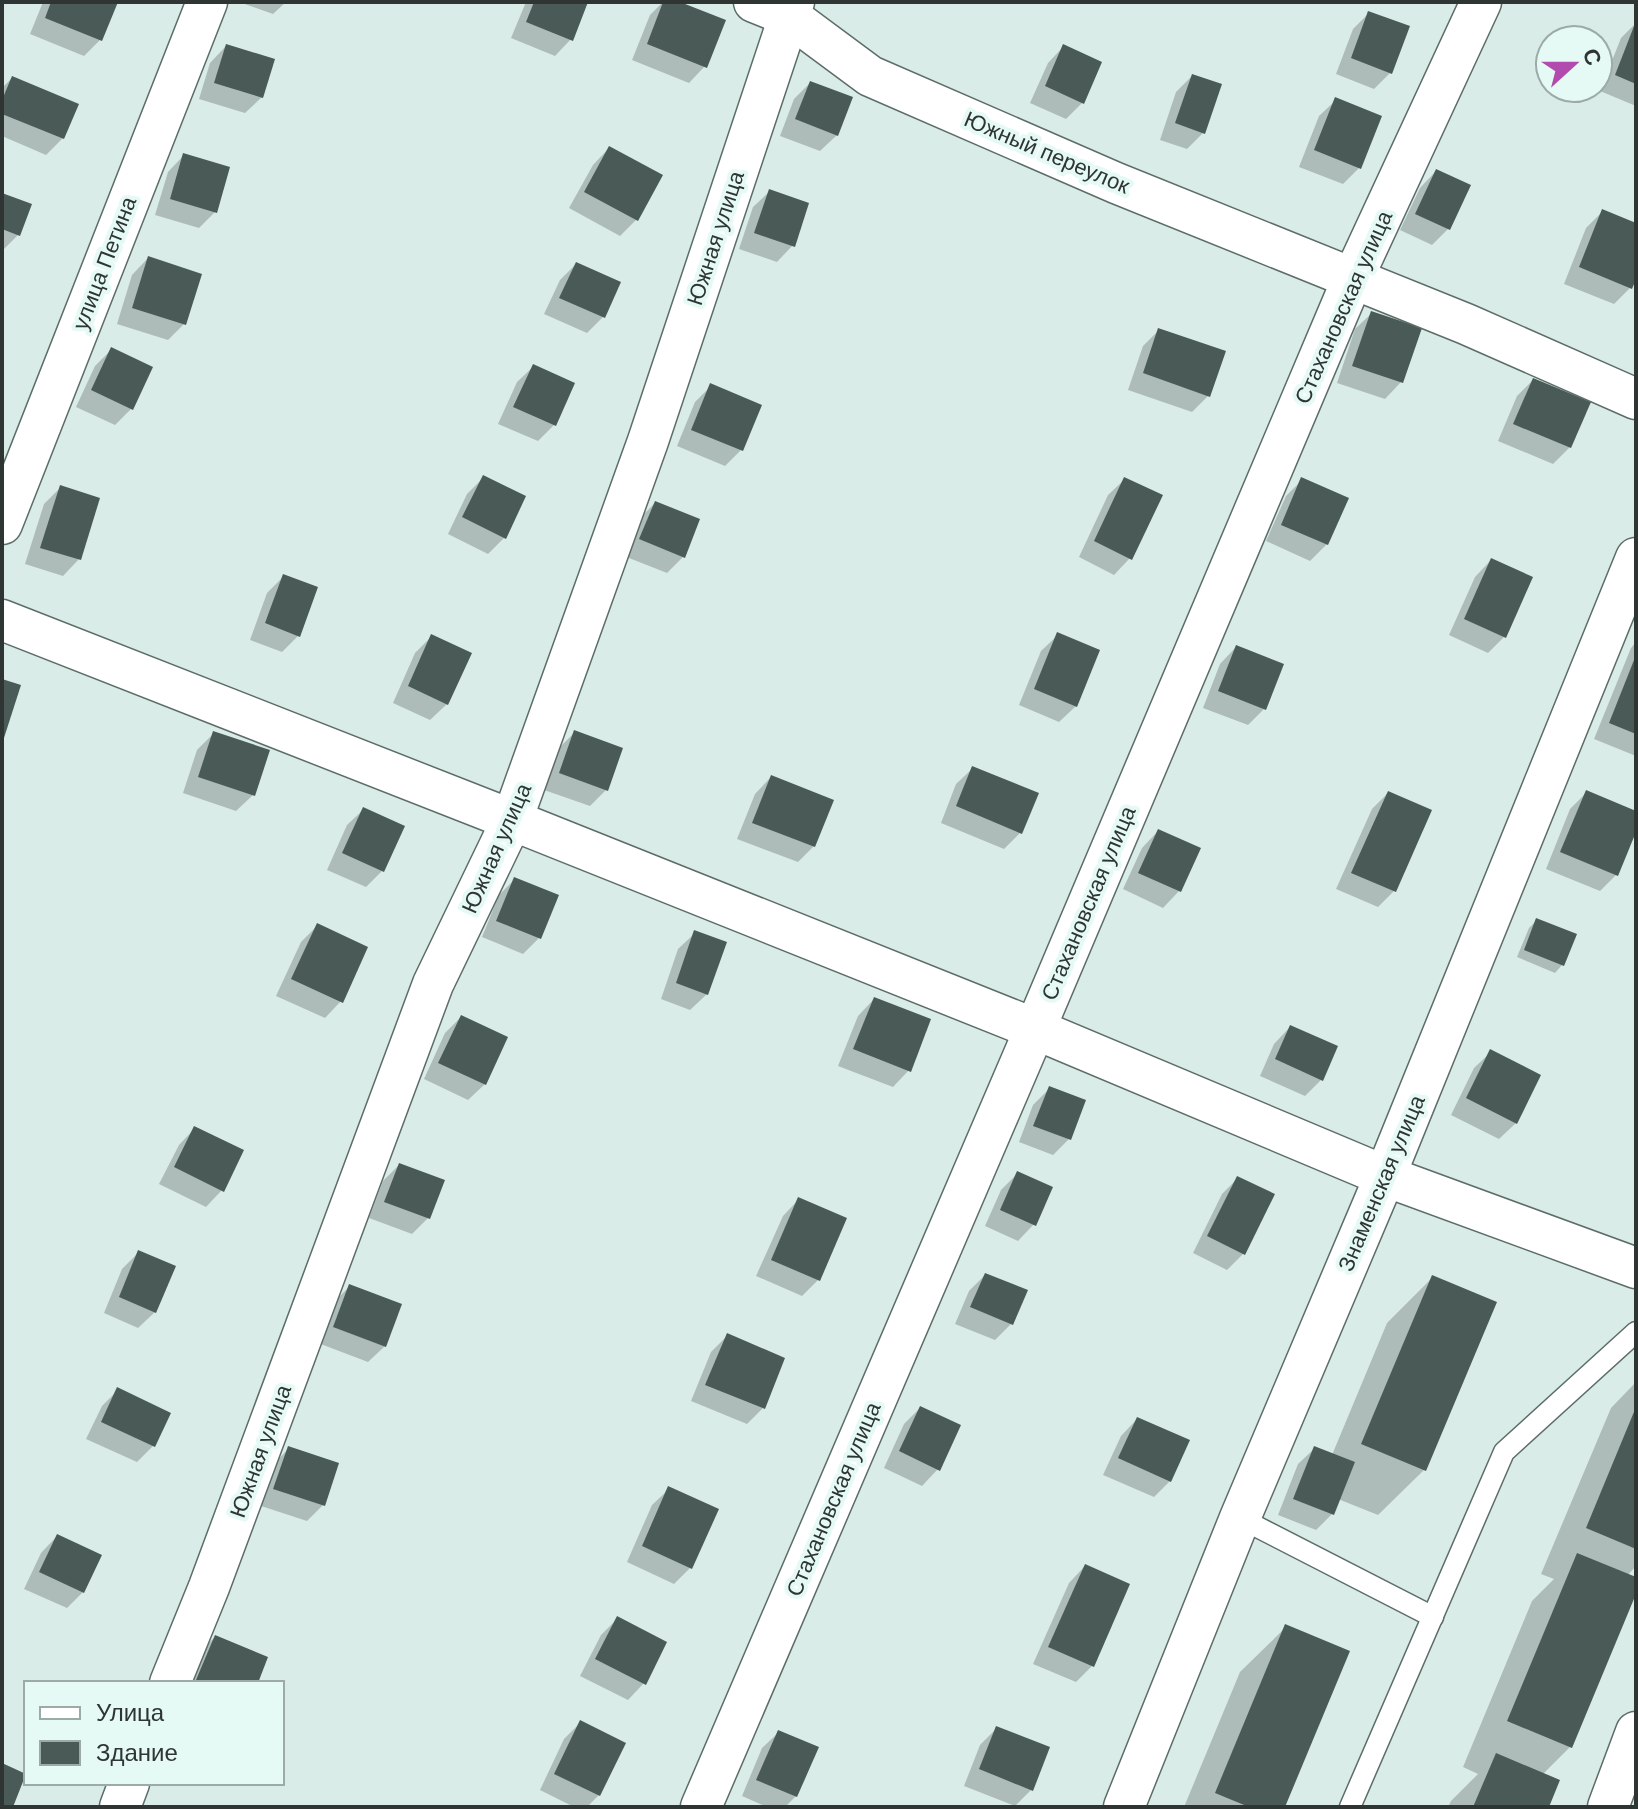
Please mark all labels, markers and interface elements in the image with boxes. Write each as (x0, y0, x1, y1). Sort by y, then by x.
north arrow (1534, 24, 1614, 104)
text: С (1576, 44, 1609, 70)
street label: Южный переулок (960, 105, 1134, 201)
street label: Южная улица (680, 167, 751, 309)
street label: улица Петина (66, 192, 143, 334)
street label: Стахановская улица (1288, 205, 1399, 408)
street label: Южная улица (455, 778, 538, 918)
street label: Стахановская улица (1034, 801, 1143, 1005)
street label: Знаменская улица (1331, 1090, 1432, 1276)
street label: Южная улица (223, 1380, 298, 1522)
street label: Стахановская улица (779, 1397, 888, 1601)
legend (24, 1681, 284, 1785)
text: Улица (96, 1697, 165, 1728)
text: Здание (96, 1737, 178, 1768)

